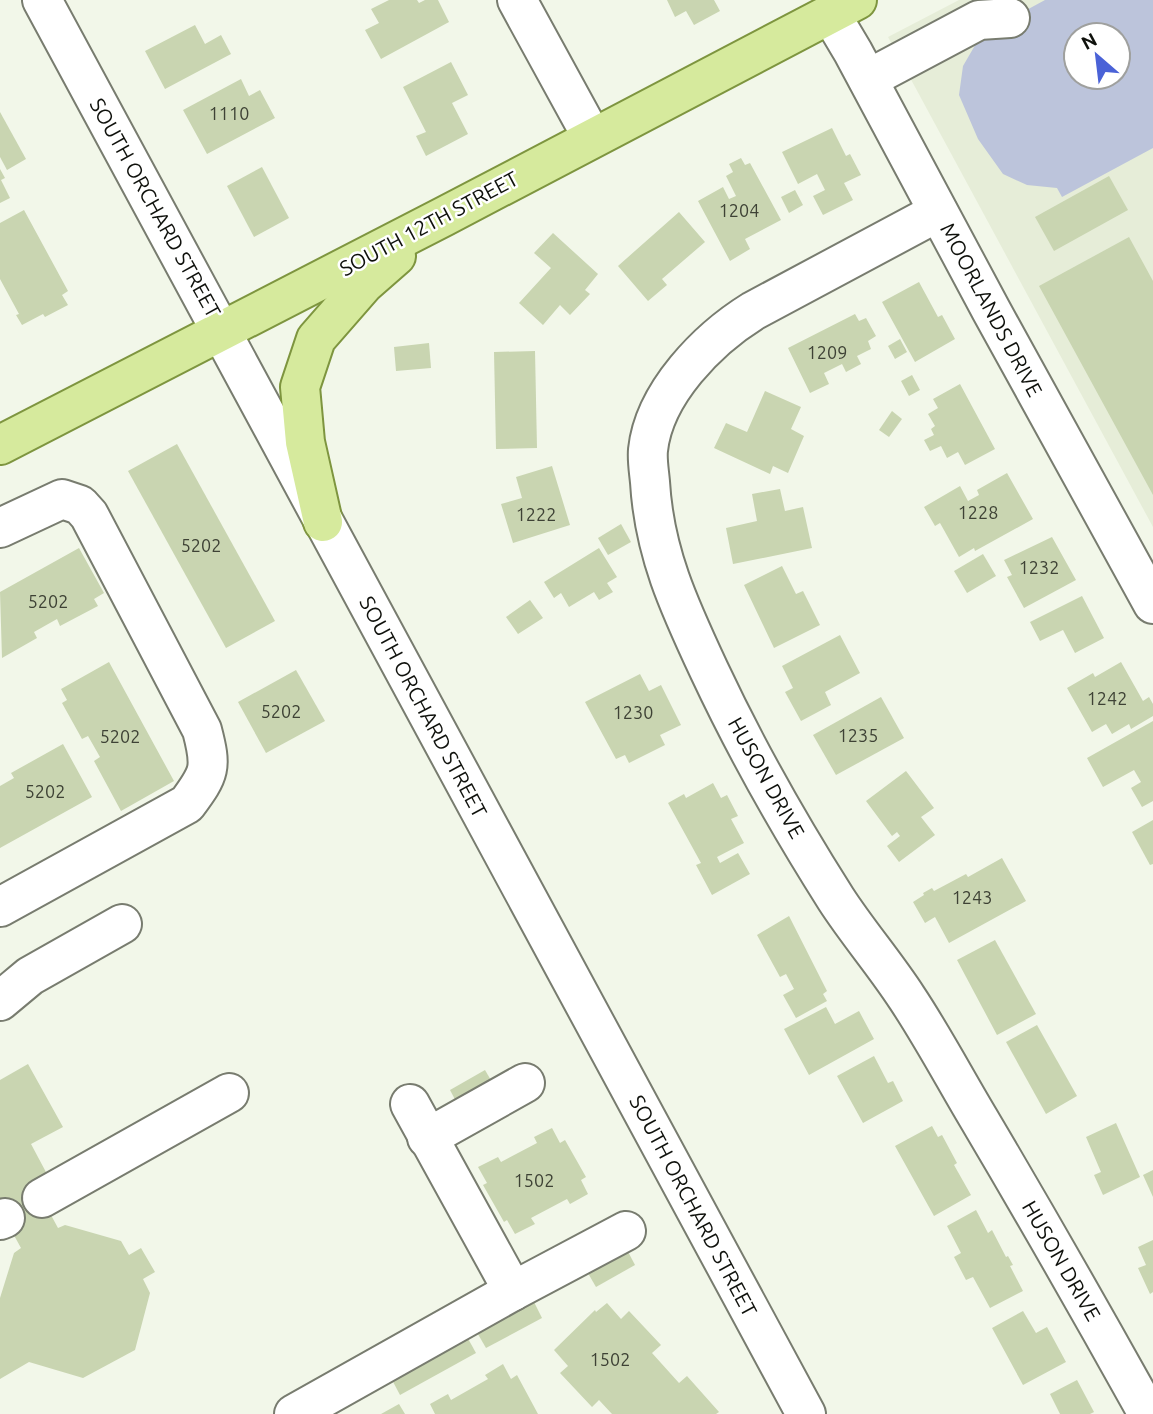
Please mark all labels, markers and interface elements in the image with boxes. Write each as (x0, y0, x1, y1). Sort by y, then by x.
north arrow (1062, 21, 1132, 91)
text: N (1078, 28, 1100, 54)
street label: SOUTH ORCHARD STREET (86, 94, 226, 322)
house number: 1110 (209, 103, 249, 123)
street label: SOUTH 12TH STREET (335, 166, 522, 280)
house number: 1204 (719, 200, 759, 220)
street label: MOORLANDS DRIVE (936, 219, 1048, 400)
house number: 1209 (807, 342, 847, 362)
house number: 1228 (958, 502, 998, 522)
house number: 1222 (516, 504, 556, 524)
house number: 5202 (181, 535, 221, 555)
house number: 1232 (1019, 557, 1059, 577)
house number: 5202 (28, 591, 68, 611)
street label: SOUTH ORCHARD STREET (355, 592, 493, 821)
house number: 1242 (1087, 688, 1127, 708)
house number: 5202 (261, 701, 301, 721)
house number: 1230 (613, 702, 653, 722)
street label: HUSON DRIVE (724, 713, 810, 842)
house number: 1235 (838, 725, 878, 745)
house number: 5202 (100, 726, 140, 746)
house number: 5202 (25, 781, 65, 801)
house number: 1243 (952, 887, 992, 907)
street label: SOUTH ORCHARD STREET (625, 1091, 763, 1320)
house number: 1502 (514, 1170, 554, 1190)
street label: HUSON DRIVE (1018, 1196, 1106, 1325)
house number: 1502 (590, 1349, 630, 1369)

